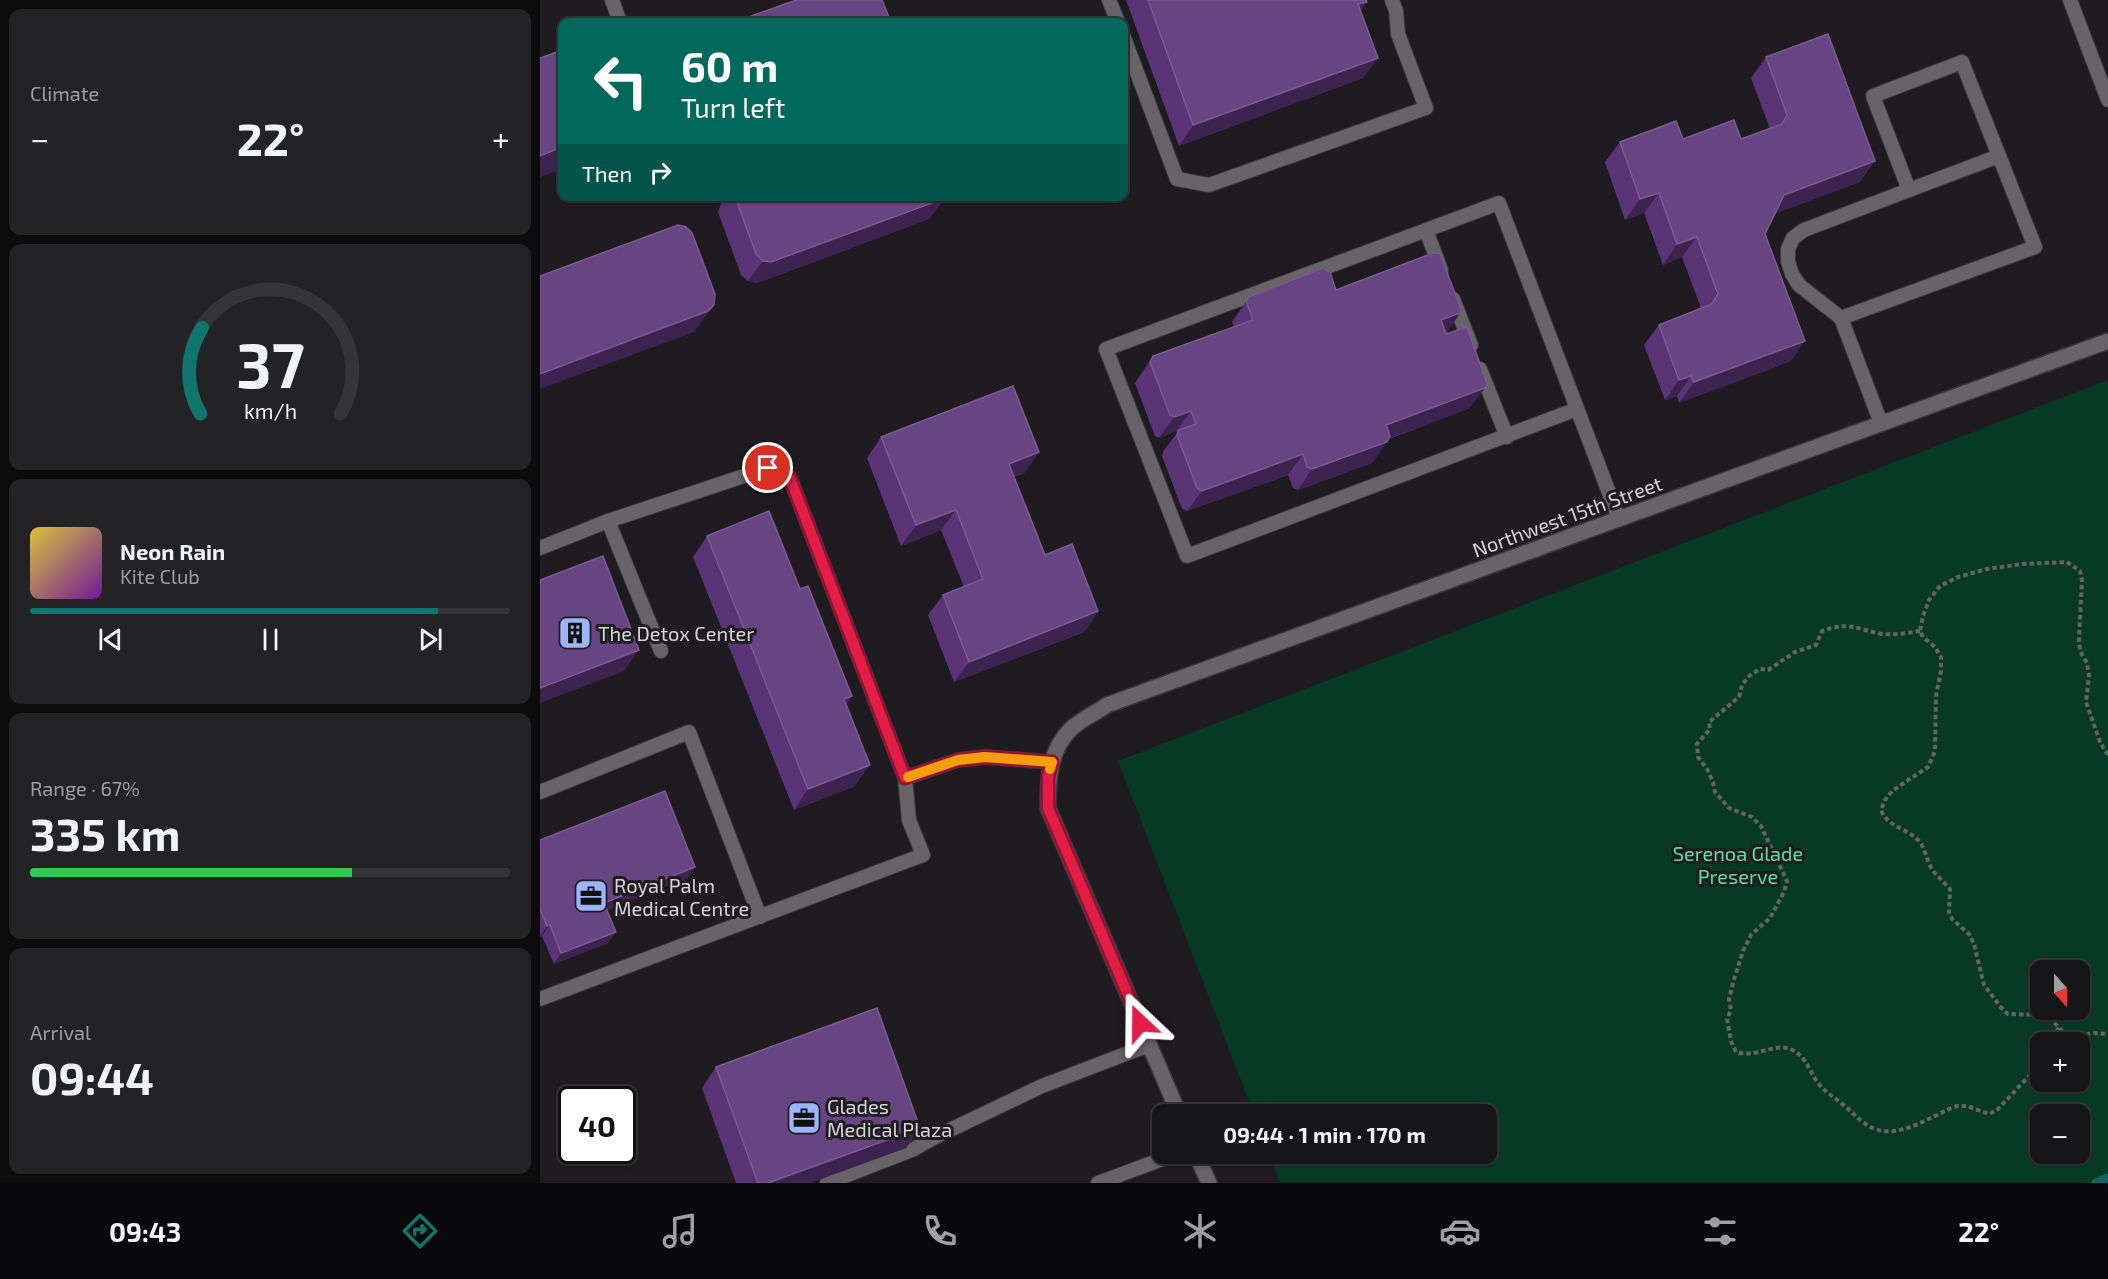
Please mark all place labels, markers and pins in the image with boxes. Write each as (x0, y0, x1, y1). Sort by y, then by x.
pin (742, 442, 793, 493)
building icon: The Detox Center (557, 615, 593, 651)
place label: The Detox Center (598, 621, 754, 645)
place label: Royal Palm Medical Centre (614, 873, 749, 920)
office icon: Royal Palm Medical Centre (573, 878, 609, 914)
place label: Glades Medical Plaza (827, 1094, 952, 1141)
office icon: Glades Medical Plaza (786, 1100, 822, 1136)

